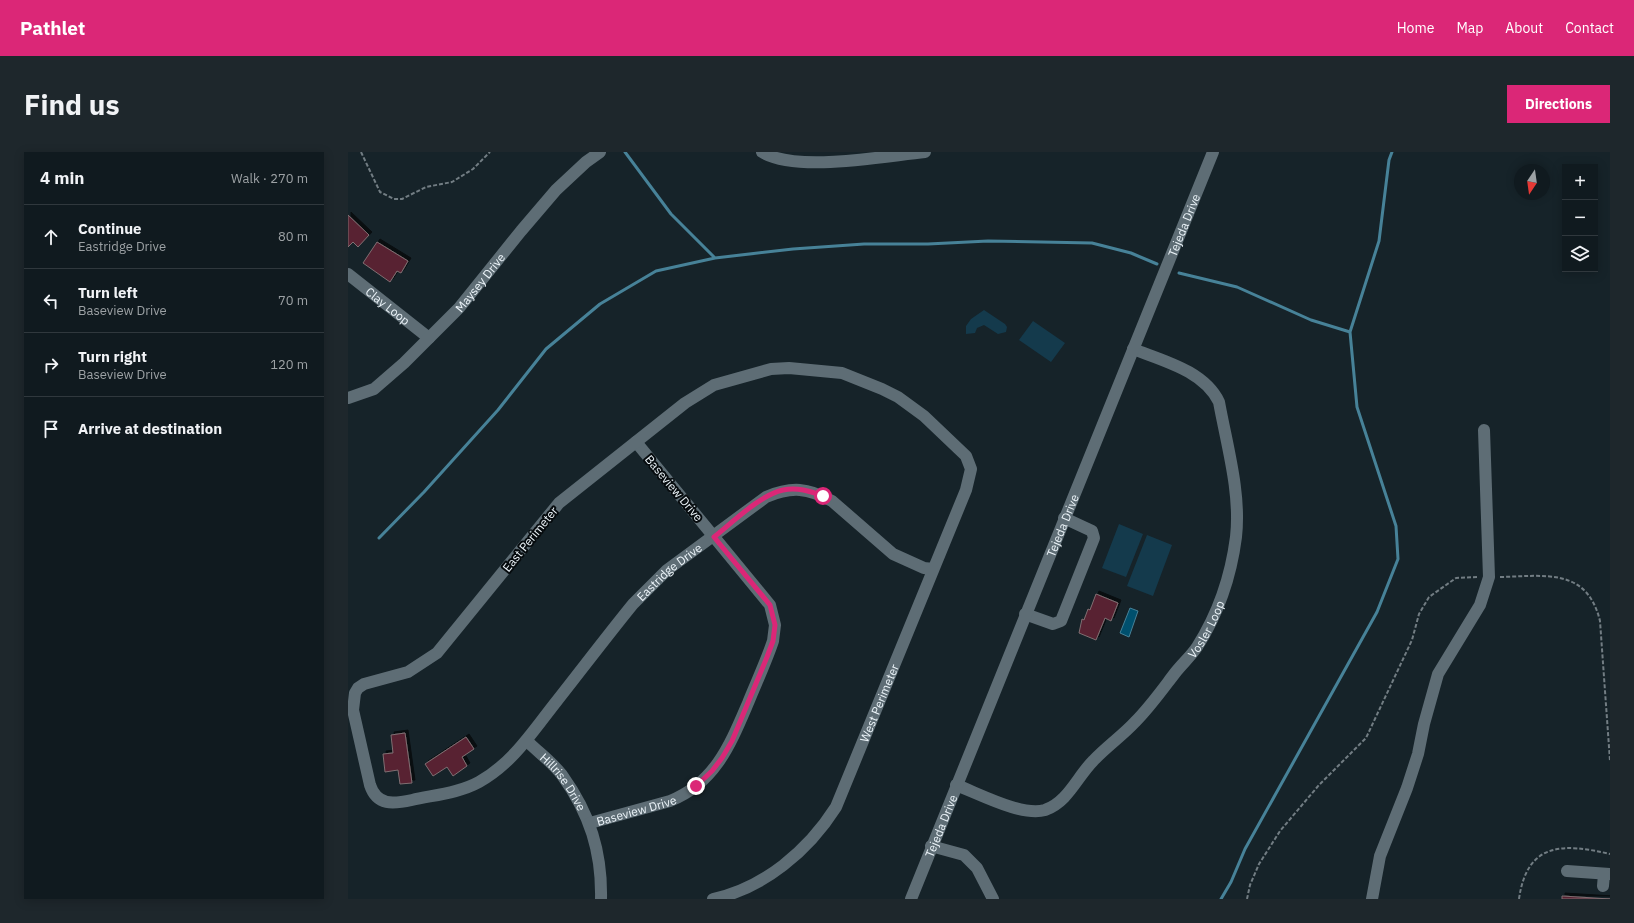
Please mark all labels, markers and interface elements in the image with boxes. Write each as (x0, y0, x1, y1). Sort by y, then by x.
text: Pathlet (20, 16, 85, 40)
text: Home (1397, 19, 1434, 37)
text: Map (1456, 19, 1483, 37)
text: About (1505, 19, 1543, 37)
text: Contact (1565, 19, 1614, 37)
button: Directions (1507, 85, 1610, 123)
text: Find us (24, 86, 120, 123)
north arrow (1514, 164, 1550, 200)
map controls (1562, 164, 1598, 272)
button: + (1562, 164, 1598, 200)
text: 4 min (40, 167, 84, 189)
text: Walk · 270 m (231, 170, 308, 187)
street label: Tejeda Drive (1164, 191, 1203, 259)
button: − (1562, 200, 1598, 236)
text: Continue (78, 219, 142, 238)
icon: ahead (40, 226, 62, 248)
text: 80 m (278, 228, 308, 245)
button: layers (1562, 236, 1598, 272)
text: Eastridge Drive (78, 238, 166, 255)
street label: Maysey Drive (452, 250, 508, 315)
text: Turn left (78, 283, 138, 302)
street label: Clay Loop (363, 284, 413, 328)
icon: left (40, 290, 62, 312)
text: 70 m (278, 292, 308, 309)
text: Baseview Drive (78, 302, 167, 319)
text: Turn right (78, 347, 147, 366)
icon: right (40, 354, 62, 376)
text: 120 m (270, 356, 308, 373)
text: Baseview Drive (78, 366, 167, 383)
icon: arrive (40, 418, 62, 440)
text: Arrive at destination (78, 419, 222, 438)
street label: Baseview Drive (642, 452, 706, 525)
route start (814, 487, 832, 505)
street label: Tejeda Drive (1043, 491, 1082, 559)
street label: East Perimeter (499, 503, 561, 575)
street label: Eastridge Drive (633, 539, 705, 604)
street label: Vosler Loop (1184, 598, 1227, 661)
street label: West Perimeter (856, 661, 902, 744)
street label: Hillrise Drive (537, 749, 590, 813)
route end (687, 777, 705, 795)
street label: Baseview Drive (595, 792, 679, 828)
street label: Tejeda Drive (921, 792, 960, 859)

